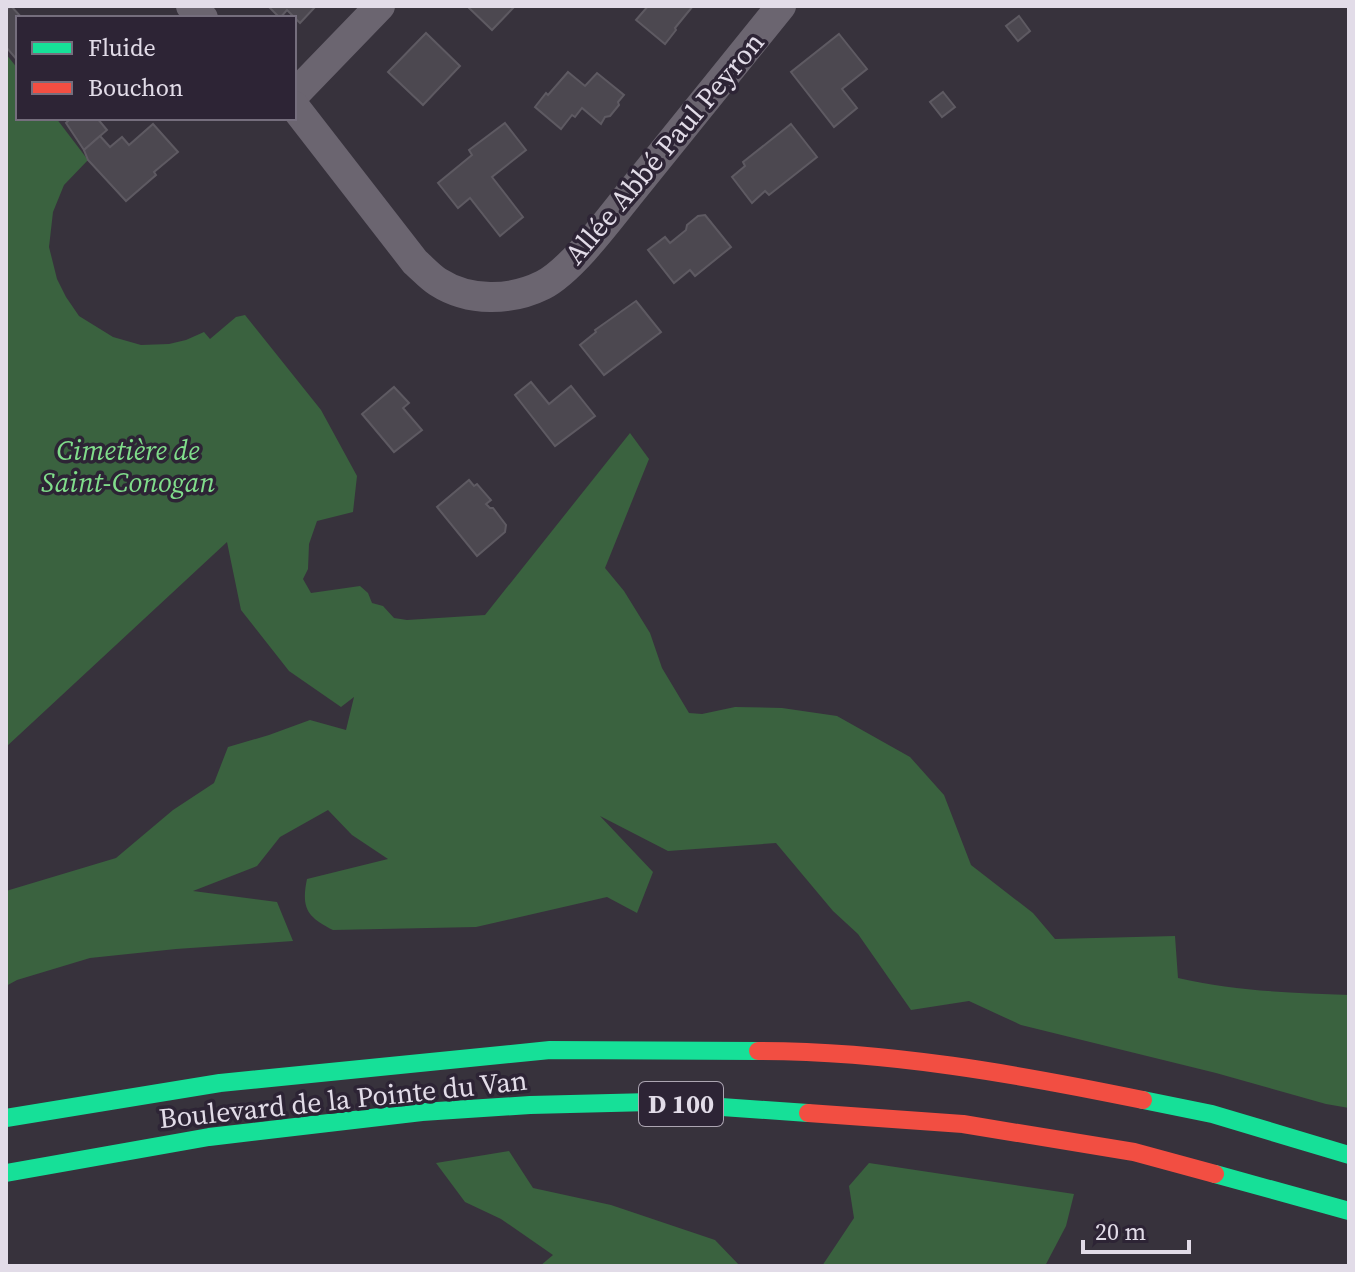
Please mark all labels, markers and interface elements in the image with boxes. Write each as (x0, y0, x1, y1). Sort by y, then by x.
legend (16, 16, 296, 120)
street label: Allée Abbé Paul Peyron (556, 24, 772, 272)
text: Fluide (88, 31, 156, 64)
text: Bouchon (88, 71, 183, 104)
park label: Cimetière de Saint-Conogan (41, 431, 215, 501)
street label: Boulevard de la Pointe du Van (157, 1061, 529, 1137)
road number: D 100 (639, 1082, 723, 1126)
scale bar (1083, 1204, 1189, 1254)
text: 20 m (1095, 1215, 1146, 1248)

